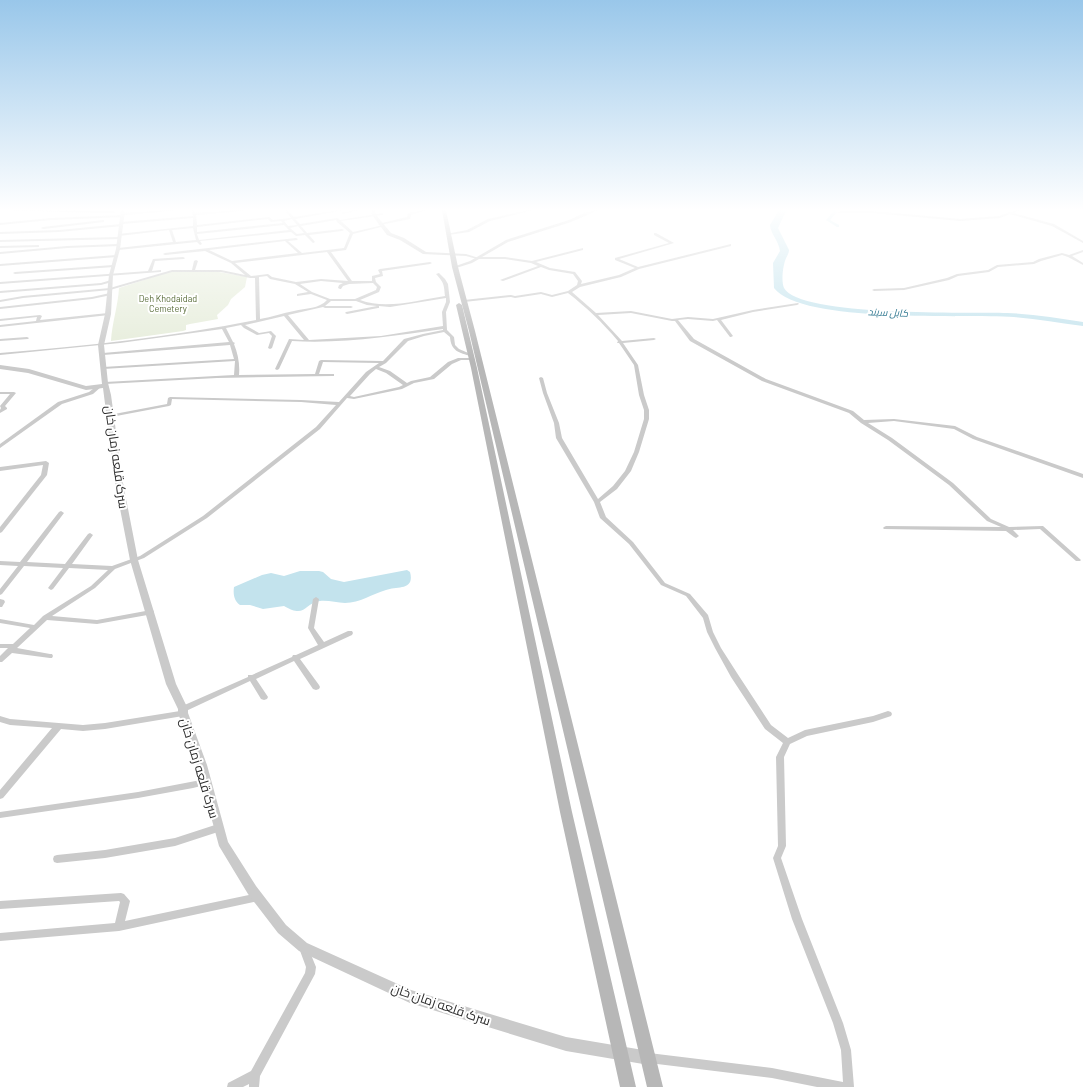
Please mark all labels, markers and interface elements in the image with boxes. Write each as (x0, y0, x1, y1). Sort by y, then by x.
park label: Deh Khodaidad Cemetery (139, 293, 197, 314)
water label: کابل سيند (868, 305, 909, 320)
street label: سرک قلعه زمان خان (102, 404, 132, 510)
street label: سرک قلعه زمان خان (177, 716, 223, 820)
street label: سرک قلعه زمان خان (389, 979, 493, 1029)

